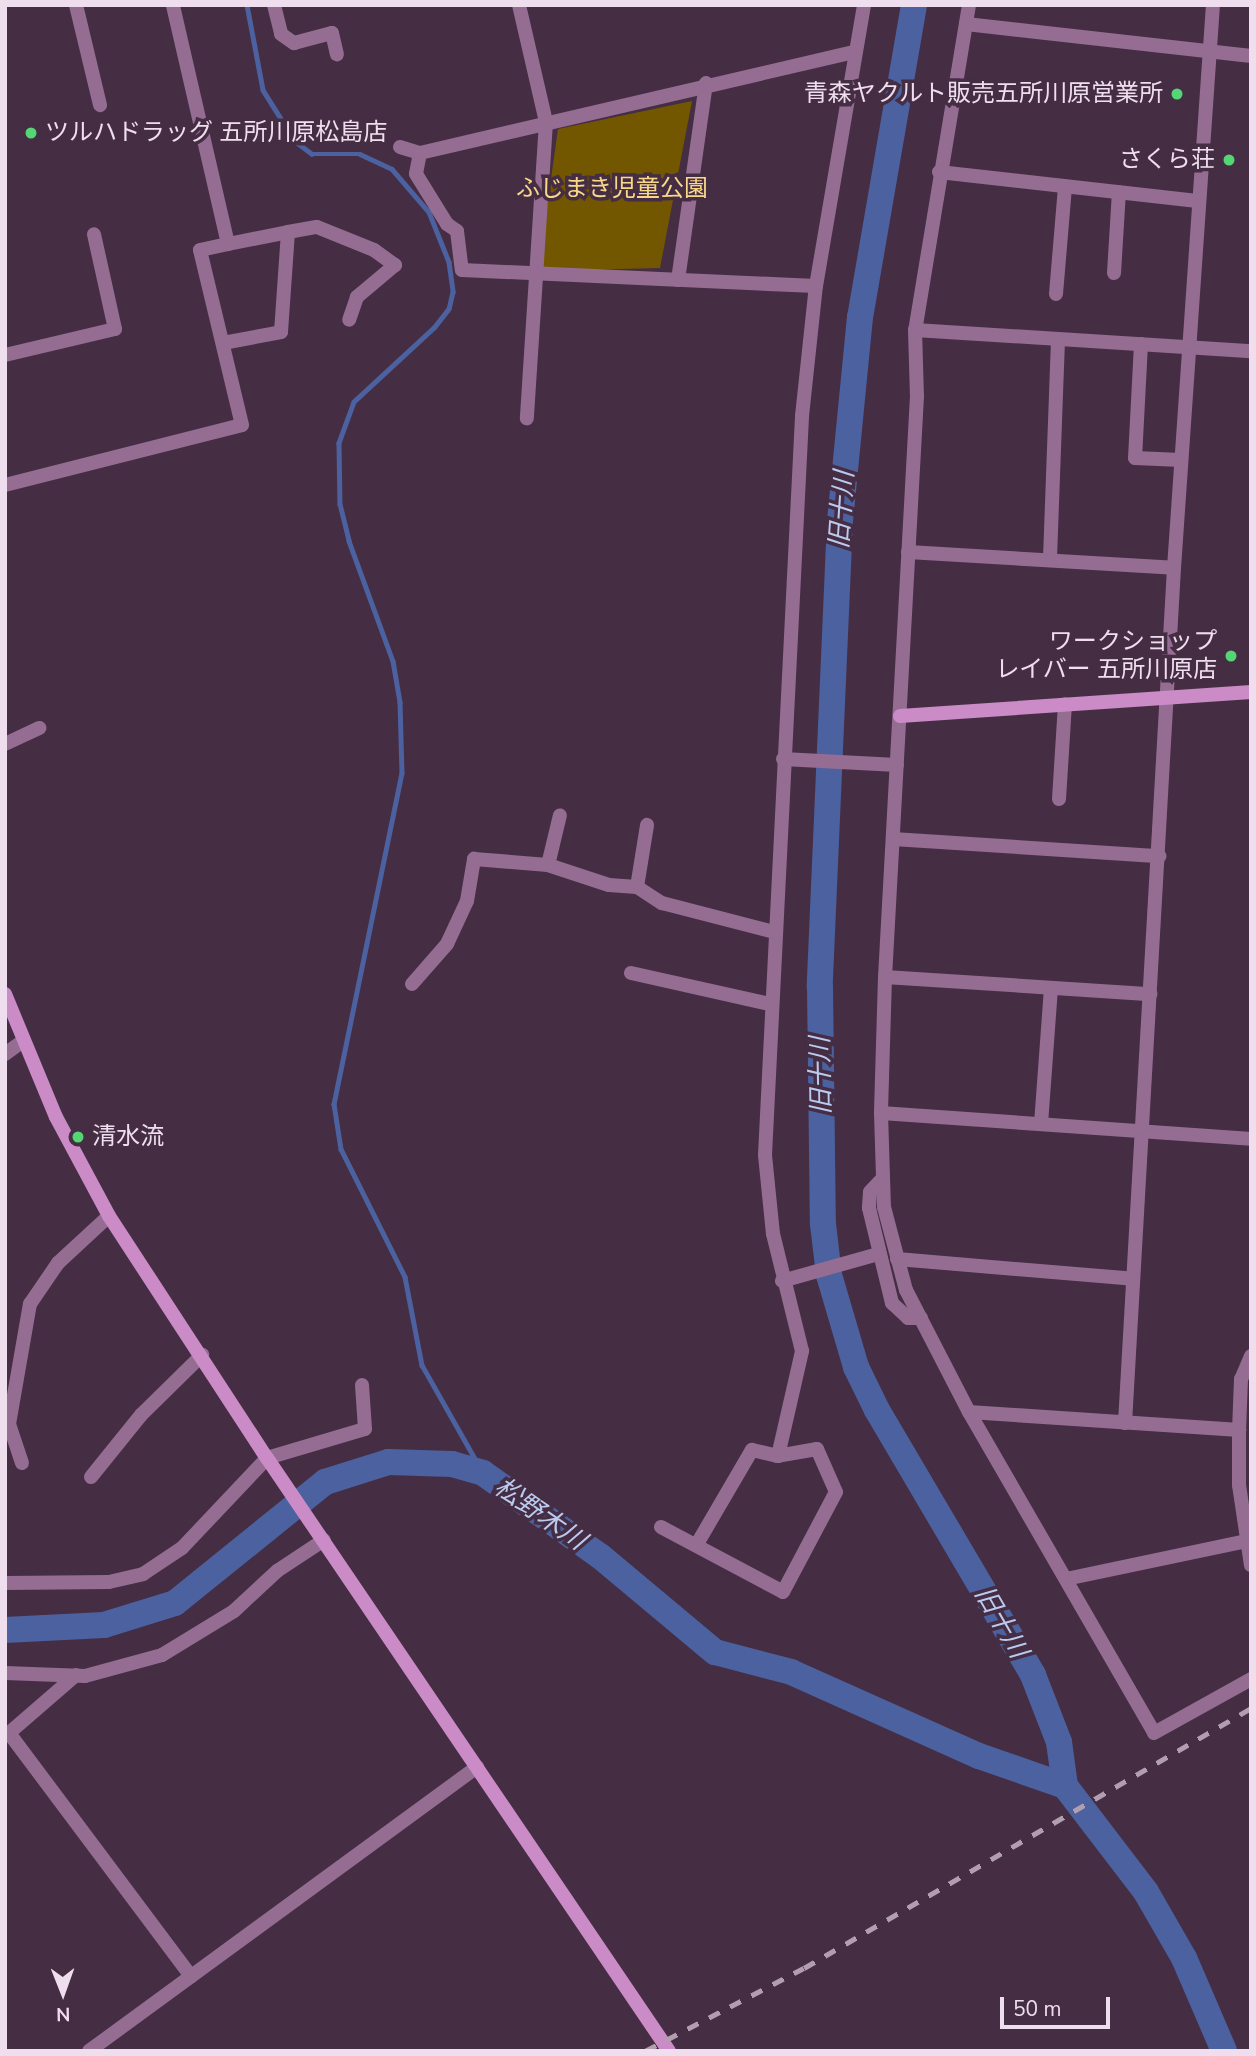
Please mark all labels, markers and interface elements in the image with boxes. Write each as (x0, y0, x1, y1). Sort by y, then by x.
place label: 青森ヤクルト販売五所川原営業所 (803, 80, 1163, 108)
marker: 青森ヤクルト販売五所川原営業所 (1169, 86, 1185, 102)
place label: ツルハドラッグ 五所川原松島店 (45, 119, 387, 147)
marker: ツルハドラッグ 五所川原松島店 (23, 125, 39, 141)
place label: さくら荘 (1119, 146, 1215, 174)
marker: さくら荘 (1221, 152, 1237, 168)
park label: ふじまき児童公園 (516, 175, 708, 203)
water label: 旧十川 (824, 470, 860, 550)
place label: ワークショップ レイバー 五所川原店 (995, 628, 1217, 684)
marker: ワークショップ レイバー 五所川原店 (1223, 648, 1239, 664)
water label: 旧十川 (805, 1037, 837, 1115)
place label: 清水流 (92, 1123, 164, 1151)
marker: 清水流 (70, 1129, 86, 1145)
water label: 松野木川 (488, 1471, 592, 1557)
water label: 旧十川 (968, 1580, 1034, 1664)
north arrow (28, 1958, 98, 2028)
scale bar (1004, 1982, 1114, 2026)
text: 50 m (1013, 1995, 1062, 2023)
text: N (56, 2001, 71, 2027)

